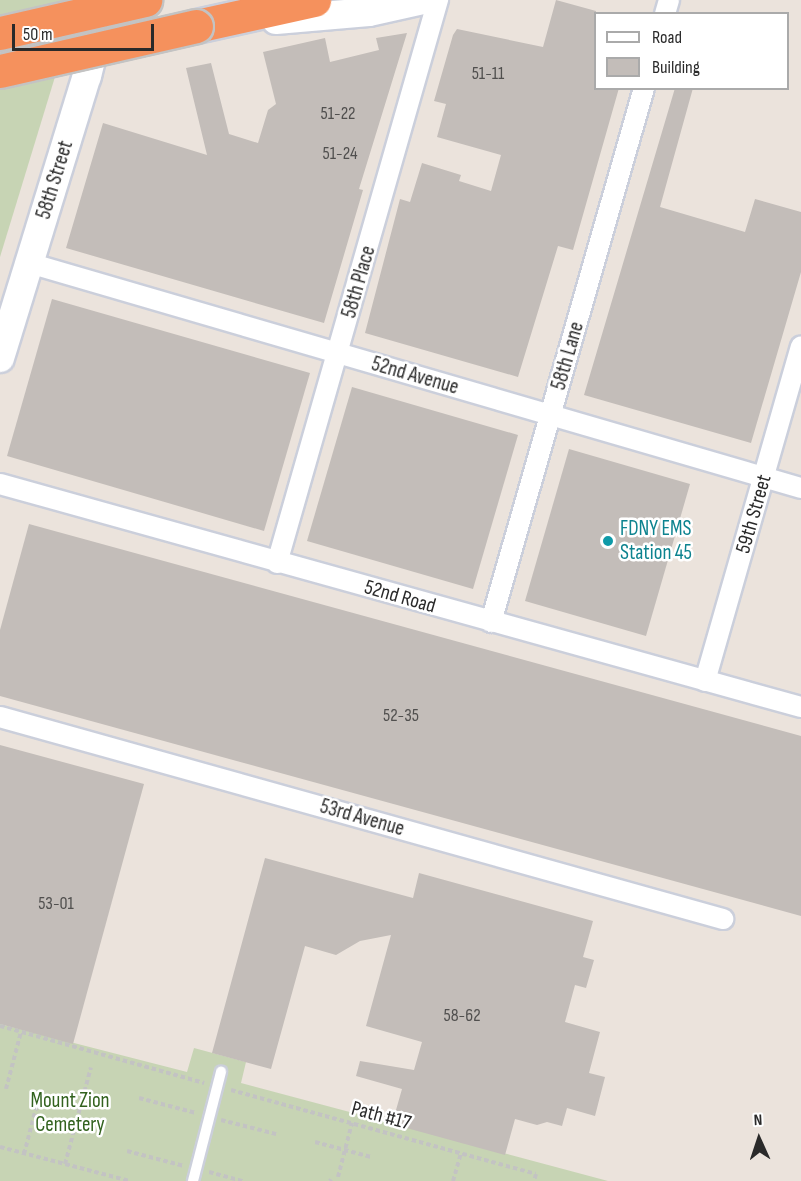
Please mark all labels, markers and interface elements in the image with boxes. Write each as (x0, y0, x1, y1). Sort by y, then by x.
scale bar (15, 12, 158, 50)
legend (594, 12, 789, 90)
text: 50 m (23, 24, 53, 45)
text: Road (652, 27, 682, 48)
text: Building (652, 57, 700, 78)
house number: 51-11 (472, 63, 504, 85)
house number: 51-22 (321, 103, 355, 125)
street label: 58th Street (31, 138, 79, 222)
house number: 51-24 (323, 143, 357, 165)
street label: 58th Place (337, 243, 381, 321)
street label: 58th Lane (546, 319, 590, 393)
street label: 52nd Avenue (369, 352, 461, 400)
street label: 59th Street (731, 472, 777, 556)
place label: FDNY EMS Station 45 (620, 516, 692, 566)
marker: FDNY EMS Station 45 (601, 534, 615, 548)
street label: 52nd Road (361, 575, 439, 619)
house number: 52-35 (383, 705, 419, 727)
street label: 53rd Avenue (317, 794, 407, 842)
house number: 53-01 (38, 893, 74, 915)
house number: 58-62 (443, 1005, 481, 1027)
park label: Mount Zion Cemetery (30, 1088, 110, 1138)
street label: Path #17 (348, 1096, 414, 1136)
north arrow (729, 1109, 789, 1169)
text: N (753, 1111, 763, 1130)

